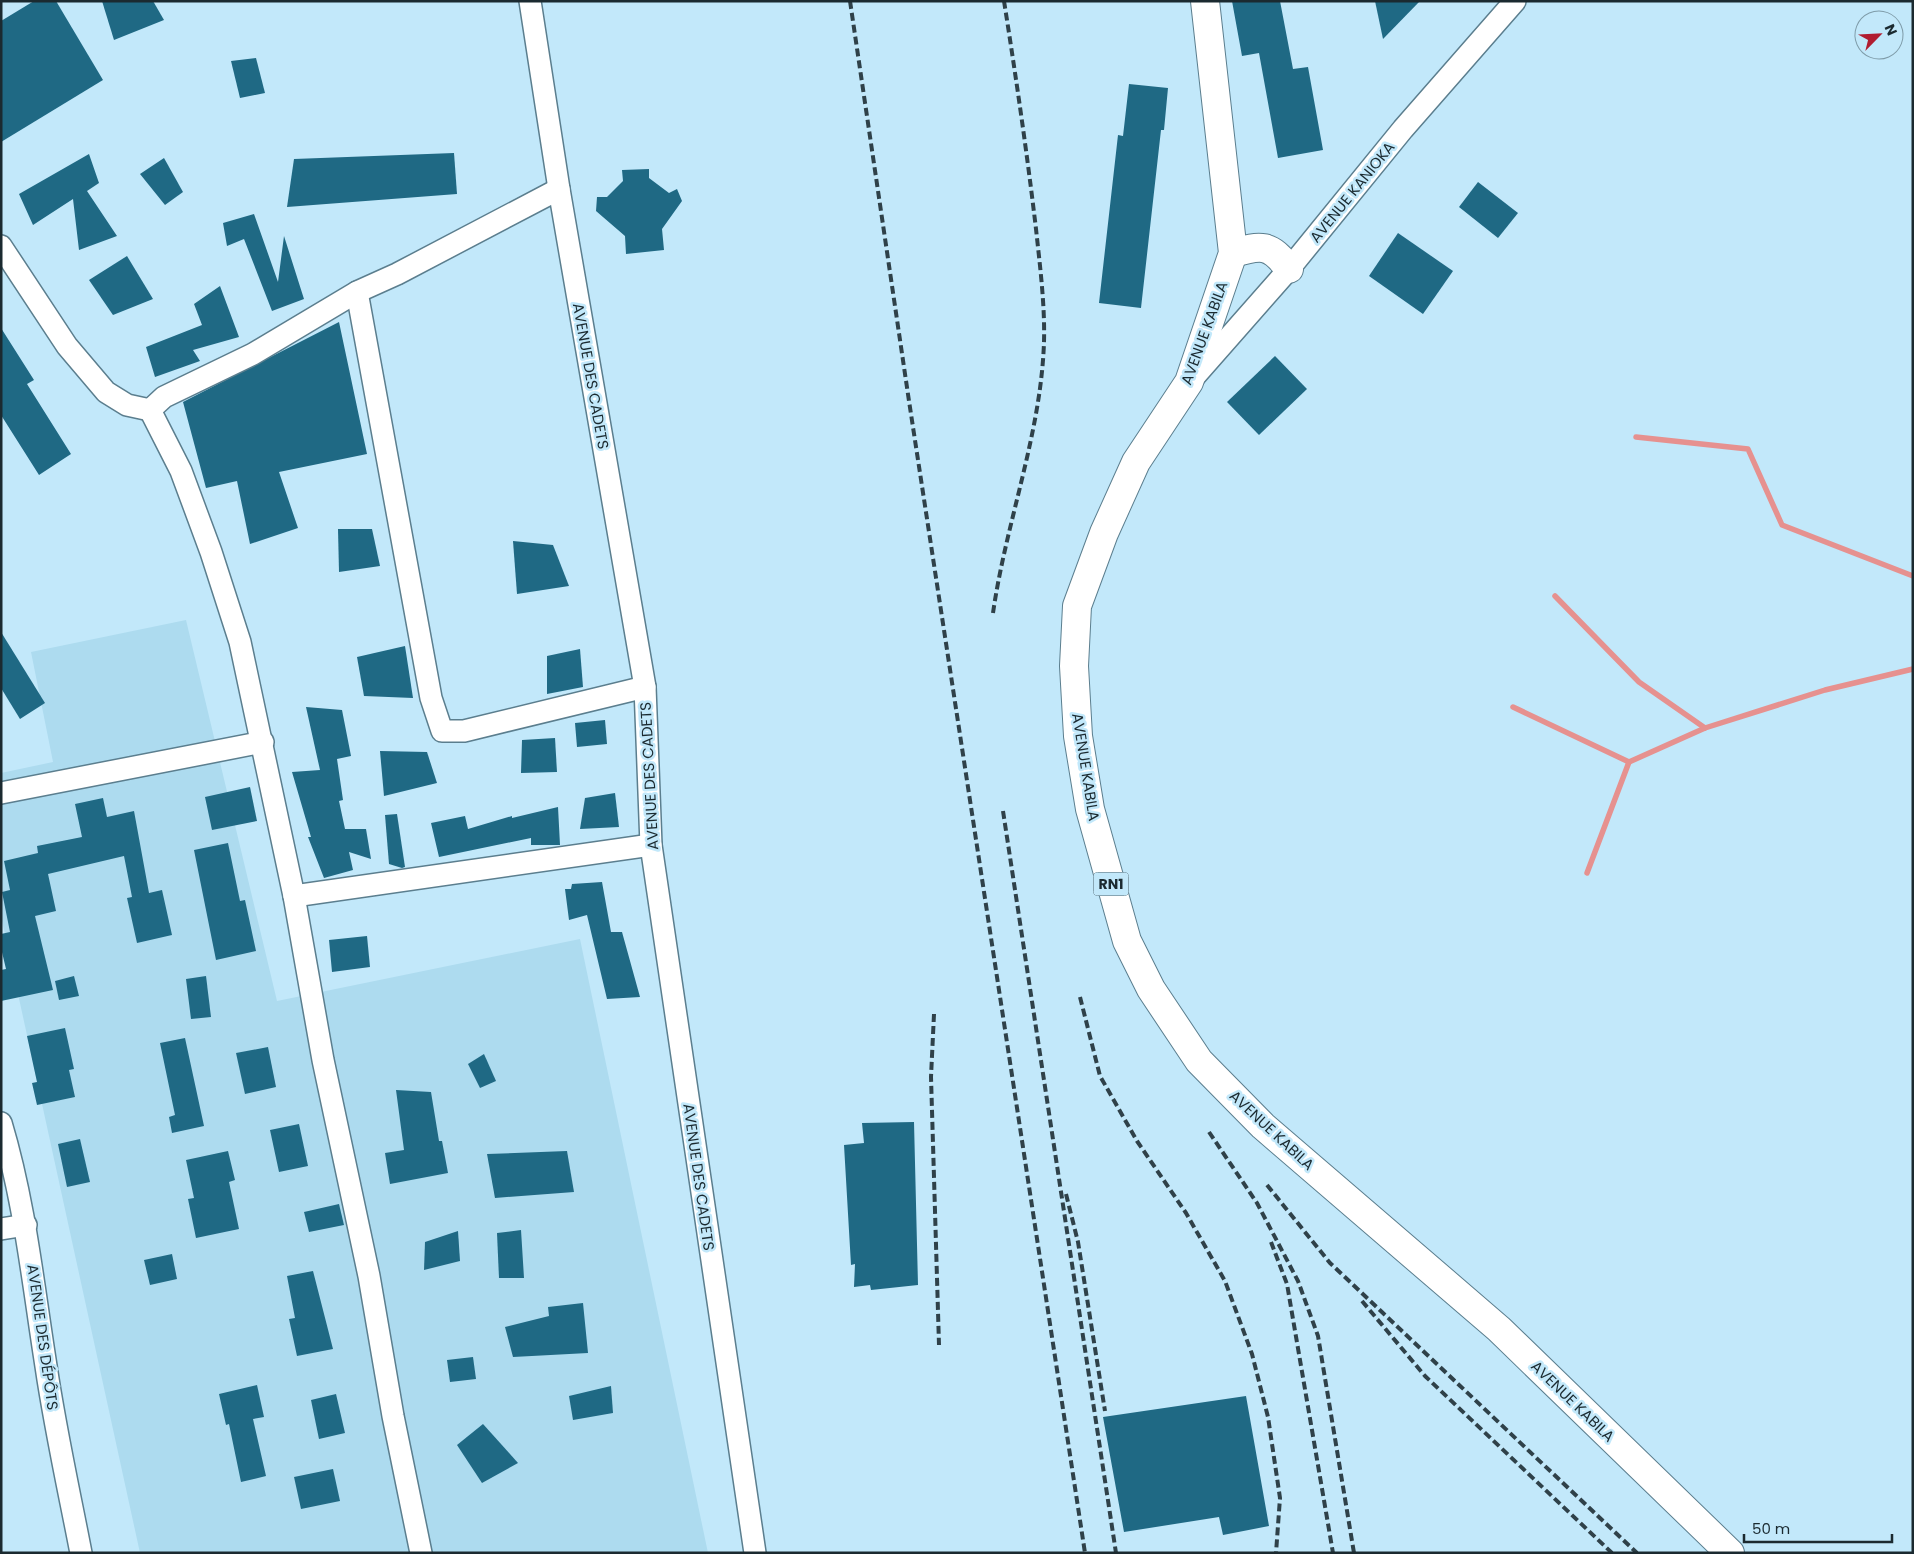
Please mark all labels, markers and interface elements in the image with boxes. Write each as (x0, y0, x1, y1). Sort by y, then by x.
north arrow (1854, 10, 1904, 60)
text: N (1880, 21, 1902, 39)
street label: AVENUE KANIOKA (1305, 137, 1399, 247)
street label: AVENUE KABILA (1176, 278, 1232, 388)
street label: AVENUE DES CADETS (568, 301, 614, 451)
street label: AVENUE DES CADETS (635, 701, 663, 851)
street label: AVENUE KABILA (1067, 712, 1105, 822)
road number: RN1 (1094, 872, 1128, 896)
street label: AVENUE KABILA (1225, 1085, 1319, 1175)
street label: AVENUE DES CADETS (678, 1102, 720, 1252)
street label: AVENUE DES DÉPÔTS (22, 1263, 64, 1411)
street label: AVENUE KABILA (1527, 1356, 1619, 1446)
scale bar (1744, 1512, 1892, 1544)
text: 50 m (1752, 1518, 1790, 1539)

